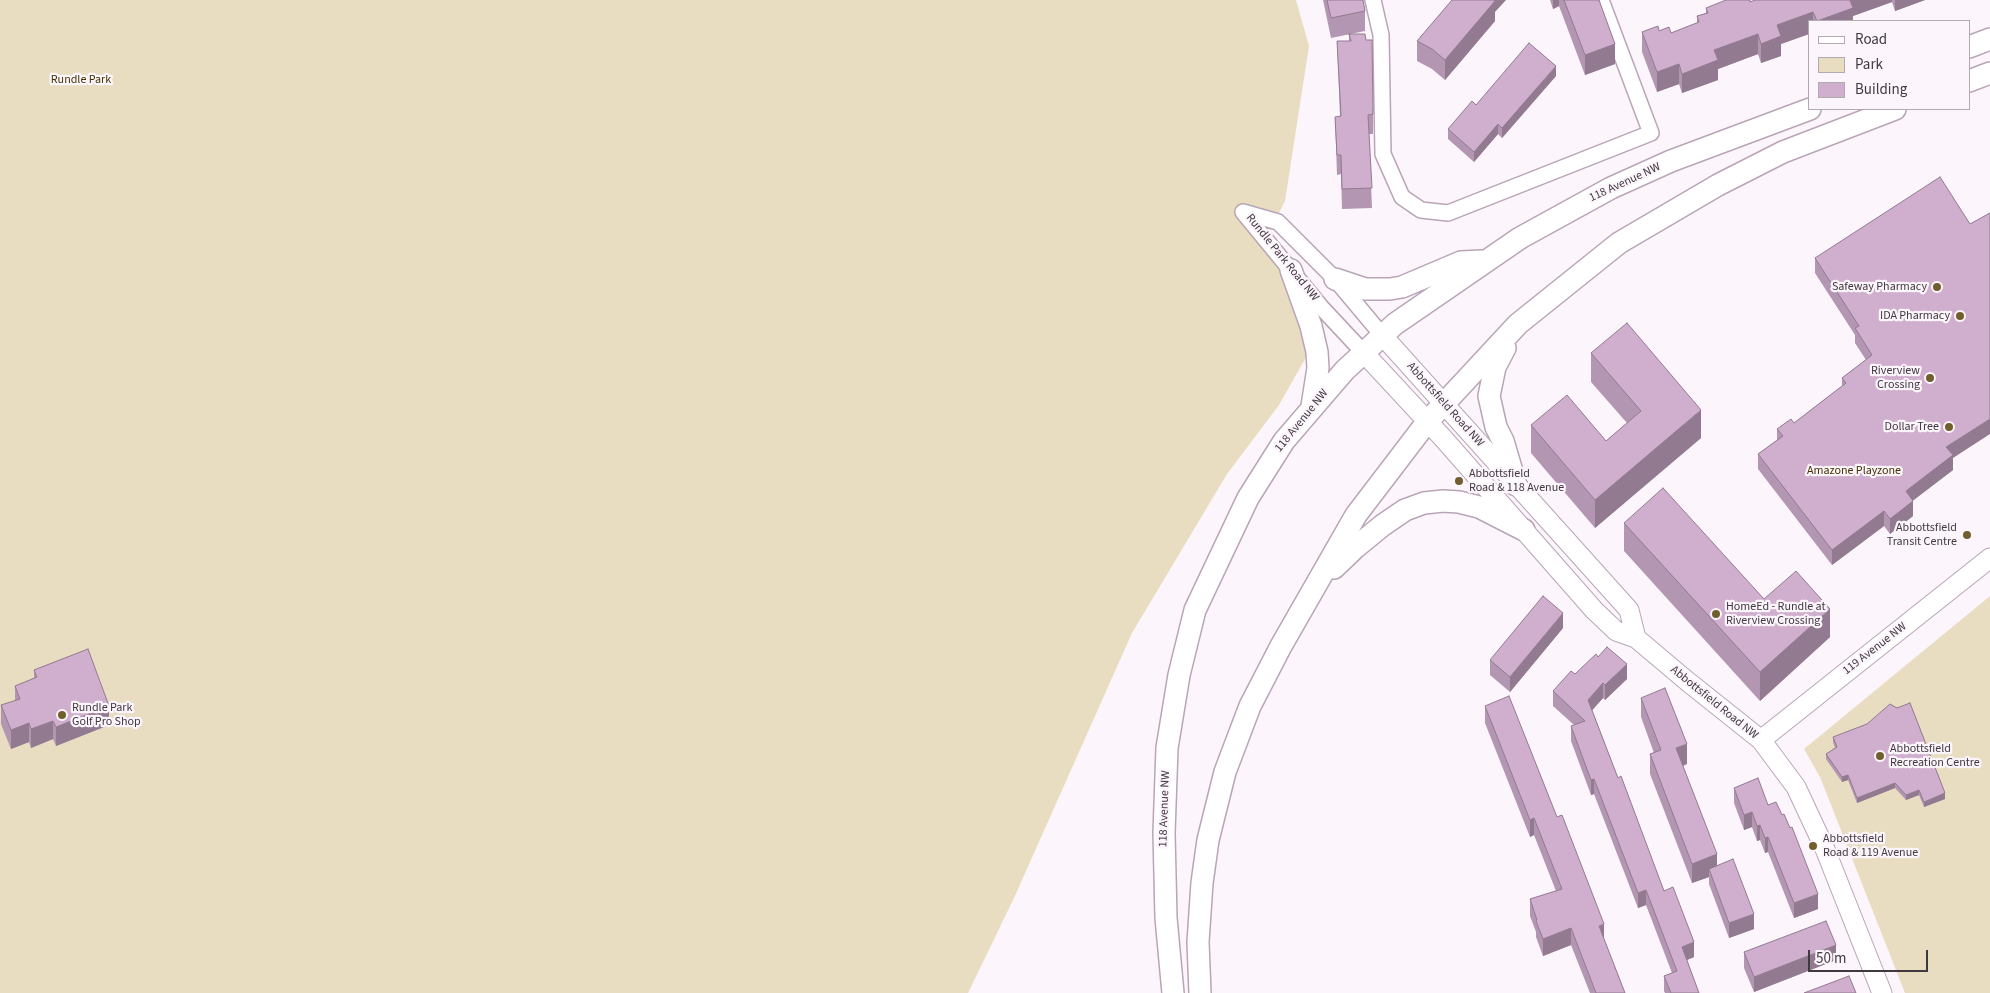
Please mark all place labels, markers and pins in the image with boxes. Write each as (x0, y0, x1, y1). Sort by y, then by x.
place label: Safeway Pharmacy (1832, 280, 1927, 294)
marker: Safeway Pharmacy (1931, 281, 1943, 293)
place label: IDA Pharmacy (1880, 309, 1950, 323)
marker: IDA Pharmacy (1954, 310, 1966, 322)
place label: Riverview Crossing (1871, 364, 1920, 392)
marker: Riverview Crossing (1924, 372, 1936, 384)
place label: Dollar Tree (1885, 420, 1939, 434)
marker: Dollar Tree (1943, 421, 1955, 433)
place label: Abbottsfield Road & 118 Avenue (1469, 467, 1564, 495)
marker: Abbottsfield Road & 118 Avenue (1453, 475, 1465, 487)
place label: Abbottsfield Transit Centre (1887, 521, 1957, 549)
marker: Abbottsfield Transit Centre (1961, 529, 1973, 541)
place label: HomeEd - Rundle at Riverview Crossing (1726, 600, 1826, 628)
marker: HomeEd - Rundle at Riverview Crossing (1710, 608, 1722, 620)
place label: Rundle Park Golf Pro Shop (72, 701, 141, 729)
marker: Rundle Park Golf Pro Shop (56, 709, 68, 721)
place label: Abbottsfield Recreation Centre (1890, 742, 1980, 770)
marker: Abbottsfield Recreation Centre (1874, 750, 1886, 762)
place label: Abbottsfield Road & 119 Avenue (1823, 832, 1918, 860)
marker: Abbottsfield Road & 119 Avenue (1807, 840, 1819, 852)

